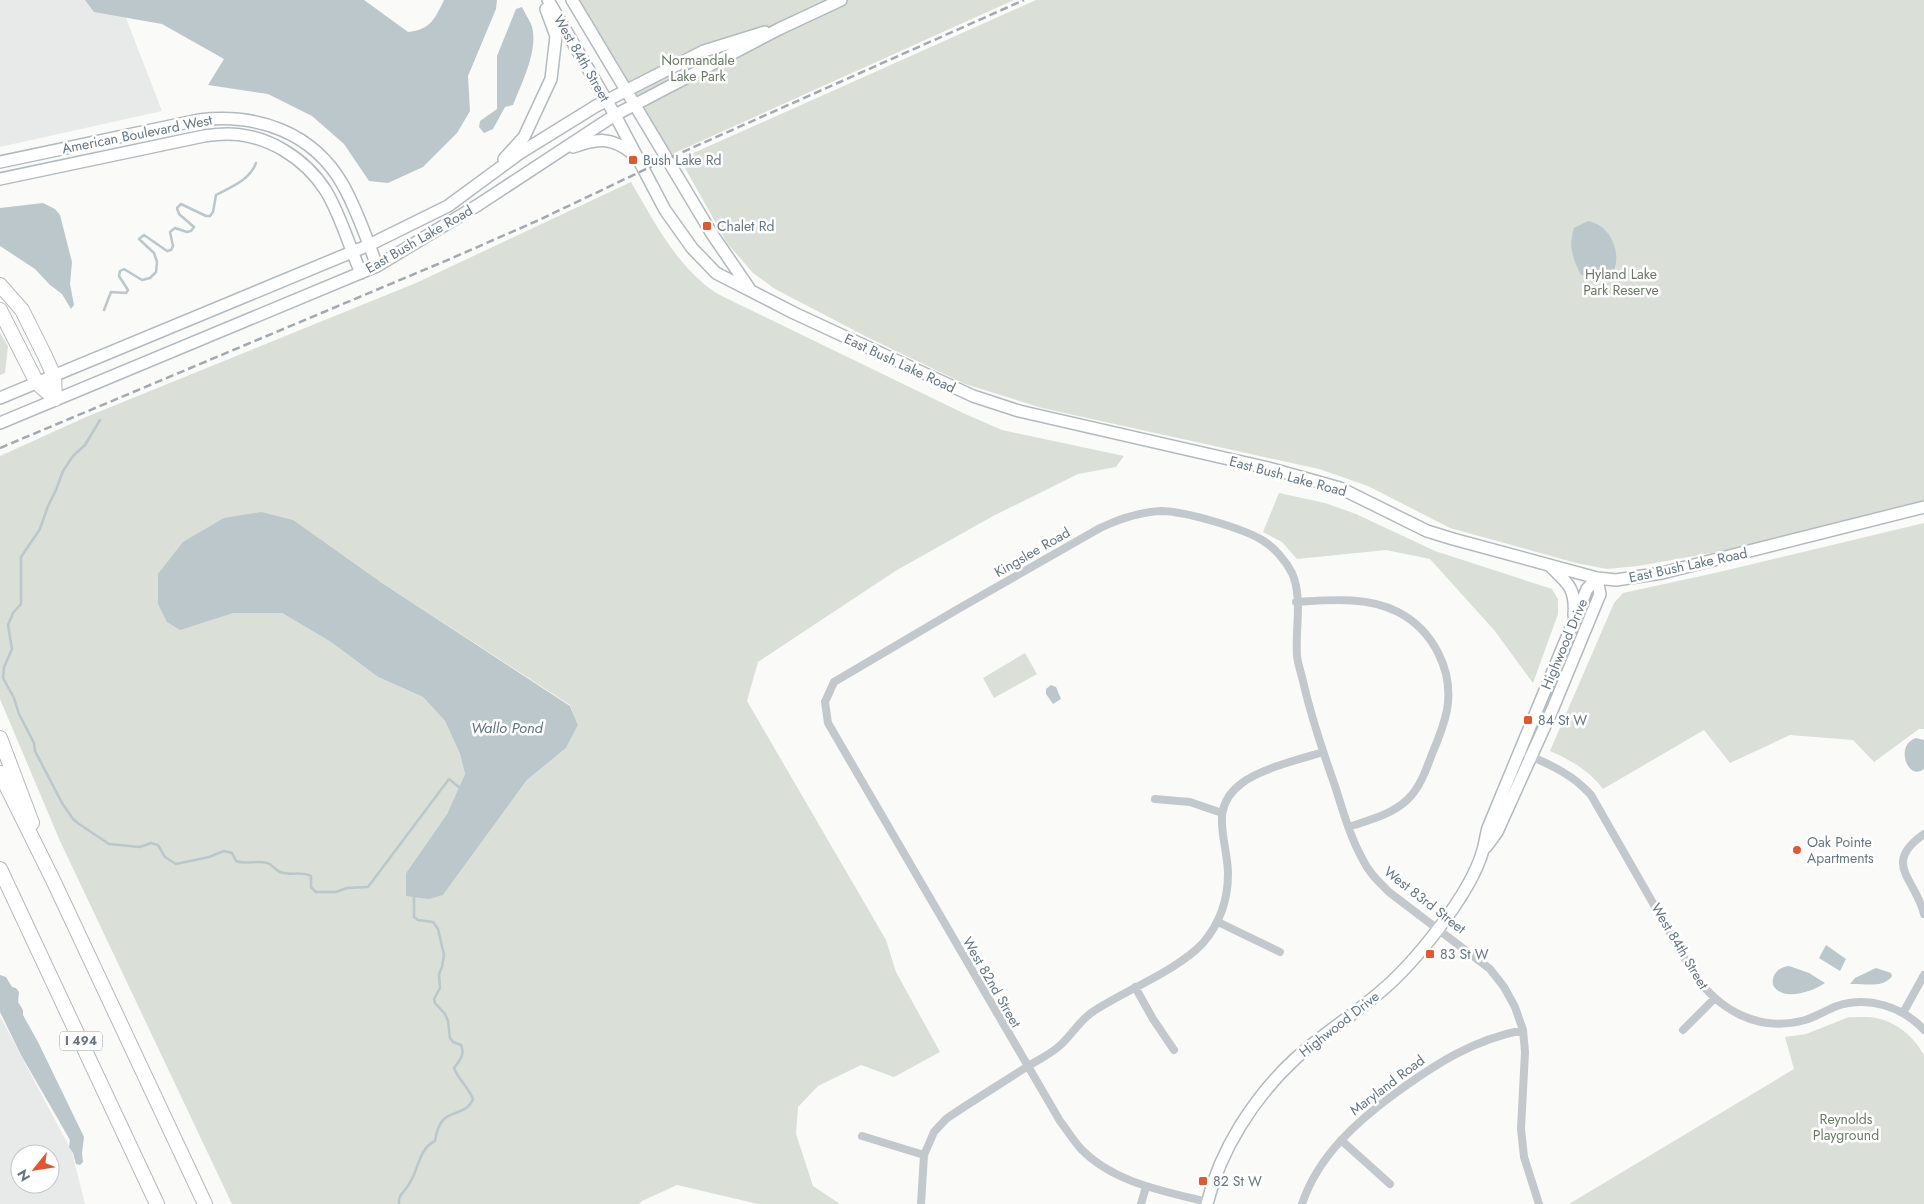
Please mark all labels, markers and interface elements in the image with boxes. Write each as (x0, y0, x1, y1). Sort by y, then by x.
street label: West 84th Street (549, 11, 615, 106)
park label: Normandale Lake Park (661, 50, 735, 86)
street label: American Boulevard West (60, 110, 214, 158)
place label: Bush Lake Rd (643, 150, 722, 170)
marker: Bush Lake Rd (627, 154, 639, 166)
street label: East Bush Lake Road (362, 200, 476, 278)
place label: Chalet Rd (717, 216, 774, 236)
marker: Chalet Rd (701, 220, 713, 232)
park label: Hyland Lake Park Reserve (1583, 264, 1659, 300)
street label: East Bush Lake Road (841, 328, 959, 398)
street label: East Bush Lake Road (1227, 451, 1349, 501)
street label: Kingslee Road (990, 522, 1074, 582)
street label: East Bush Lake Road (1627, 543, 1749, 587)
street label: Highwood Drive (1536, 596, 1592, 692)
place label: 84 St W (1538, 710, 1587, 730)
marker: 84 St W (1522, 714, 1534, 726)
water label: Wallo Pond (471, 717, 544, 739)
place label: Oak Pointe Apartments (1807, 832, 1874, 868)
marker: Oak Pointe Apartments (1791, 844, 1803, 856)
street label: West 83rd Street (1380, 862, 1471, 939)
street label: West 84th Street (1646, 899, 1714, 993)
street label: West 82nd Street (958, 933, 1026, 1032)
place label: 83 St W (1440, 944, 1489, 964)
marker: 83 St W (1424, 948, 1436, 960)
street label: Highwood Drive (1295, 986, 1383, 1062)
road number: I 494 (60, 1032, 102, 1050)
street label: Maryland Road (1345, 1050, 1429, 1120)
park label: Reynolds Playground (1813, 1109, 1879, 1145)
north arrow (10, 1144, 60, 1194)
text: N (12, 1166, 35, 1185)
place label: 82 St W (1213, 1171, 1262, 1191)
marker: 82 St W (1197, 1175, 1209, 1187)

